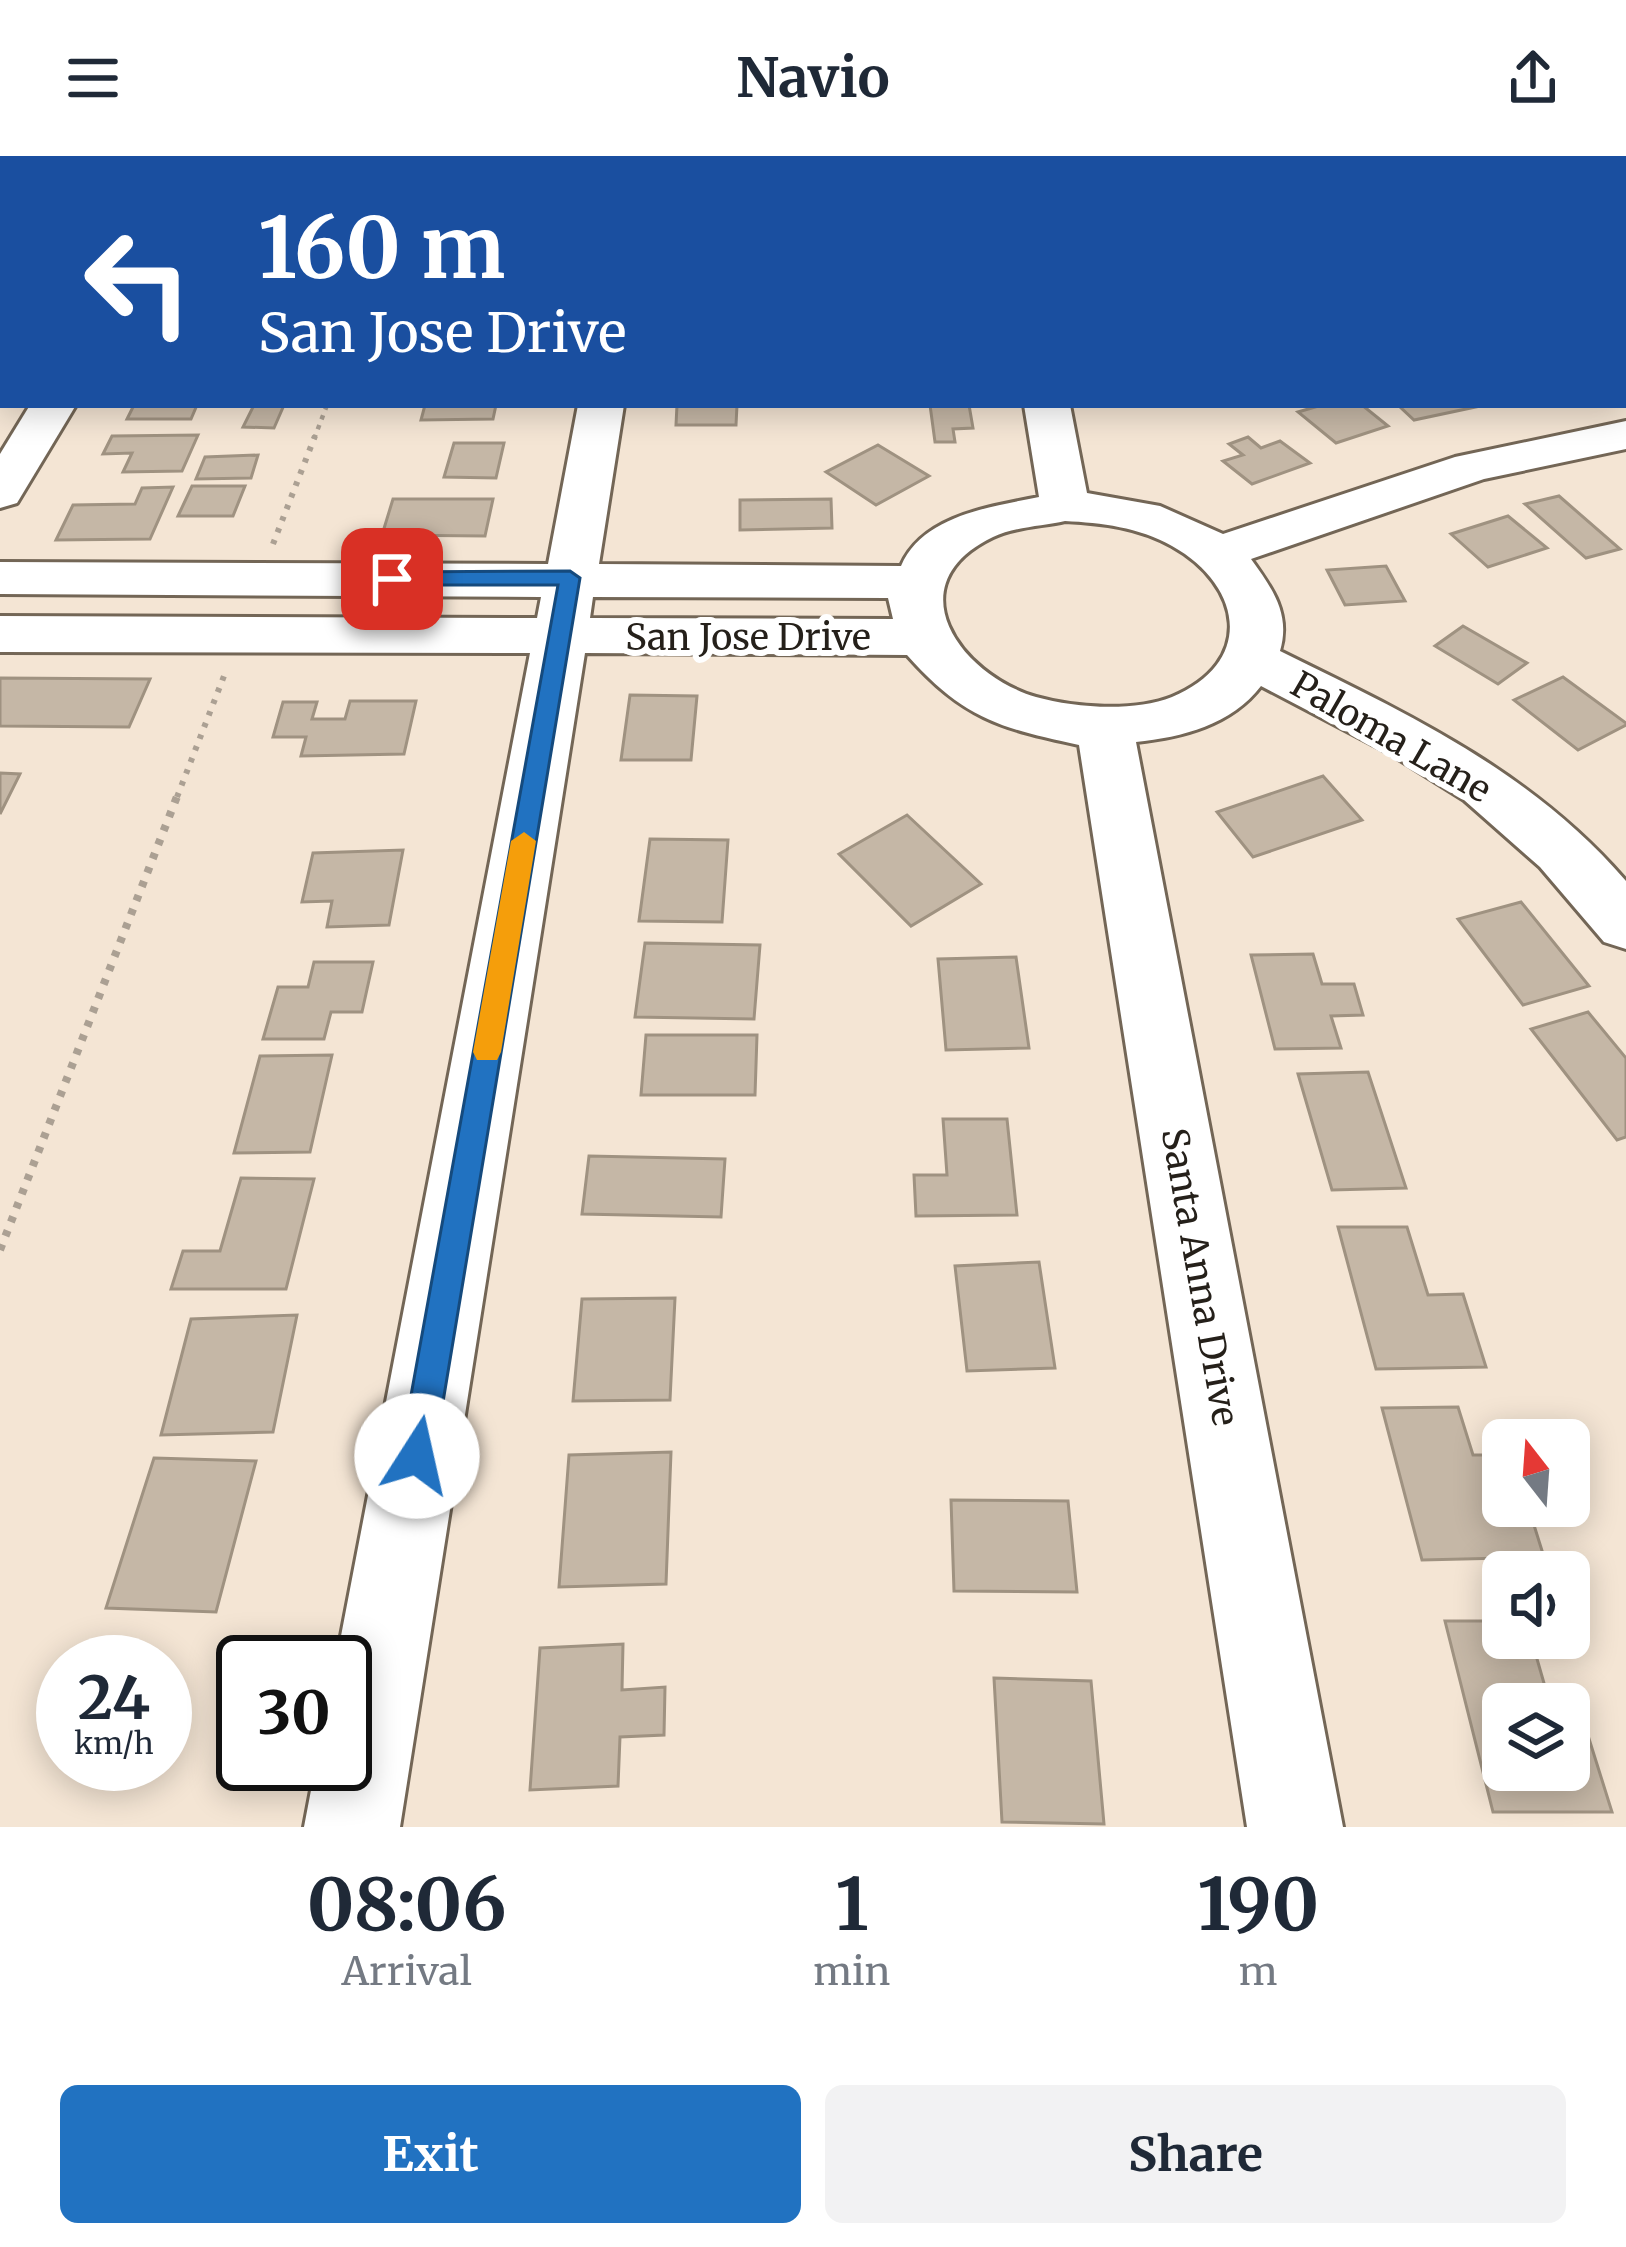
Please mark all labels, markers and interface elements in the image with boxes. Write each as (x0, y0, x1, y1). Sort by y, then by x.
text: Navio (736, 44, 890, 112)
icon: menu (60, 45, 126, 111)
icon: share (1500, 45, 1566, 111)
text: 160 m (258, 195, 505, 301)
icon: left (60, 204, 216, 360)
text: San Jose Drive (258, 299, 626, 367)
pin (341, 528, 443, 630)
icon: arrive (359, 546, 425, 612)
street label: San Jose Drive (625, 615, 871, 660)
street label: Paloma Lane (1283, 662, 1499, 812)
street label: Santa Anna Drive (1152, 1125, 1248, 1429)
position arrow (354, 1393, 480, 1519)
north arrow (1482, 1419, 1590, 1527)
map controls (1482, 1419, 1590, 1791)
button: sound (1482, 1551, 1590, 1659)
speed limit sign: 30 (216, 1635, 372, 1791)
text: 24 (78, 1660, 150, 1735)
button: layers (1482, 1683, 1590, 1791)
text: km/h (74, 1724, 154, 1762)
text: 08:06 (307, 1859, 506, 1950)
text: 1 (835, 1859, 869, 1950)
text: 190 (1197, 1859, 1319, 1950)
text: Arrival (342, 1947, 472, 1996)
text: min (813, 1947, 890, 1996)
text: m (1239, 1947, 1278, 1996)
button: Exit (60, 2085, 801, 2223)
button: Share (825, 2085, 1566, 2223)

